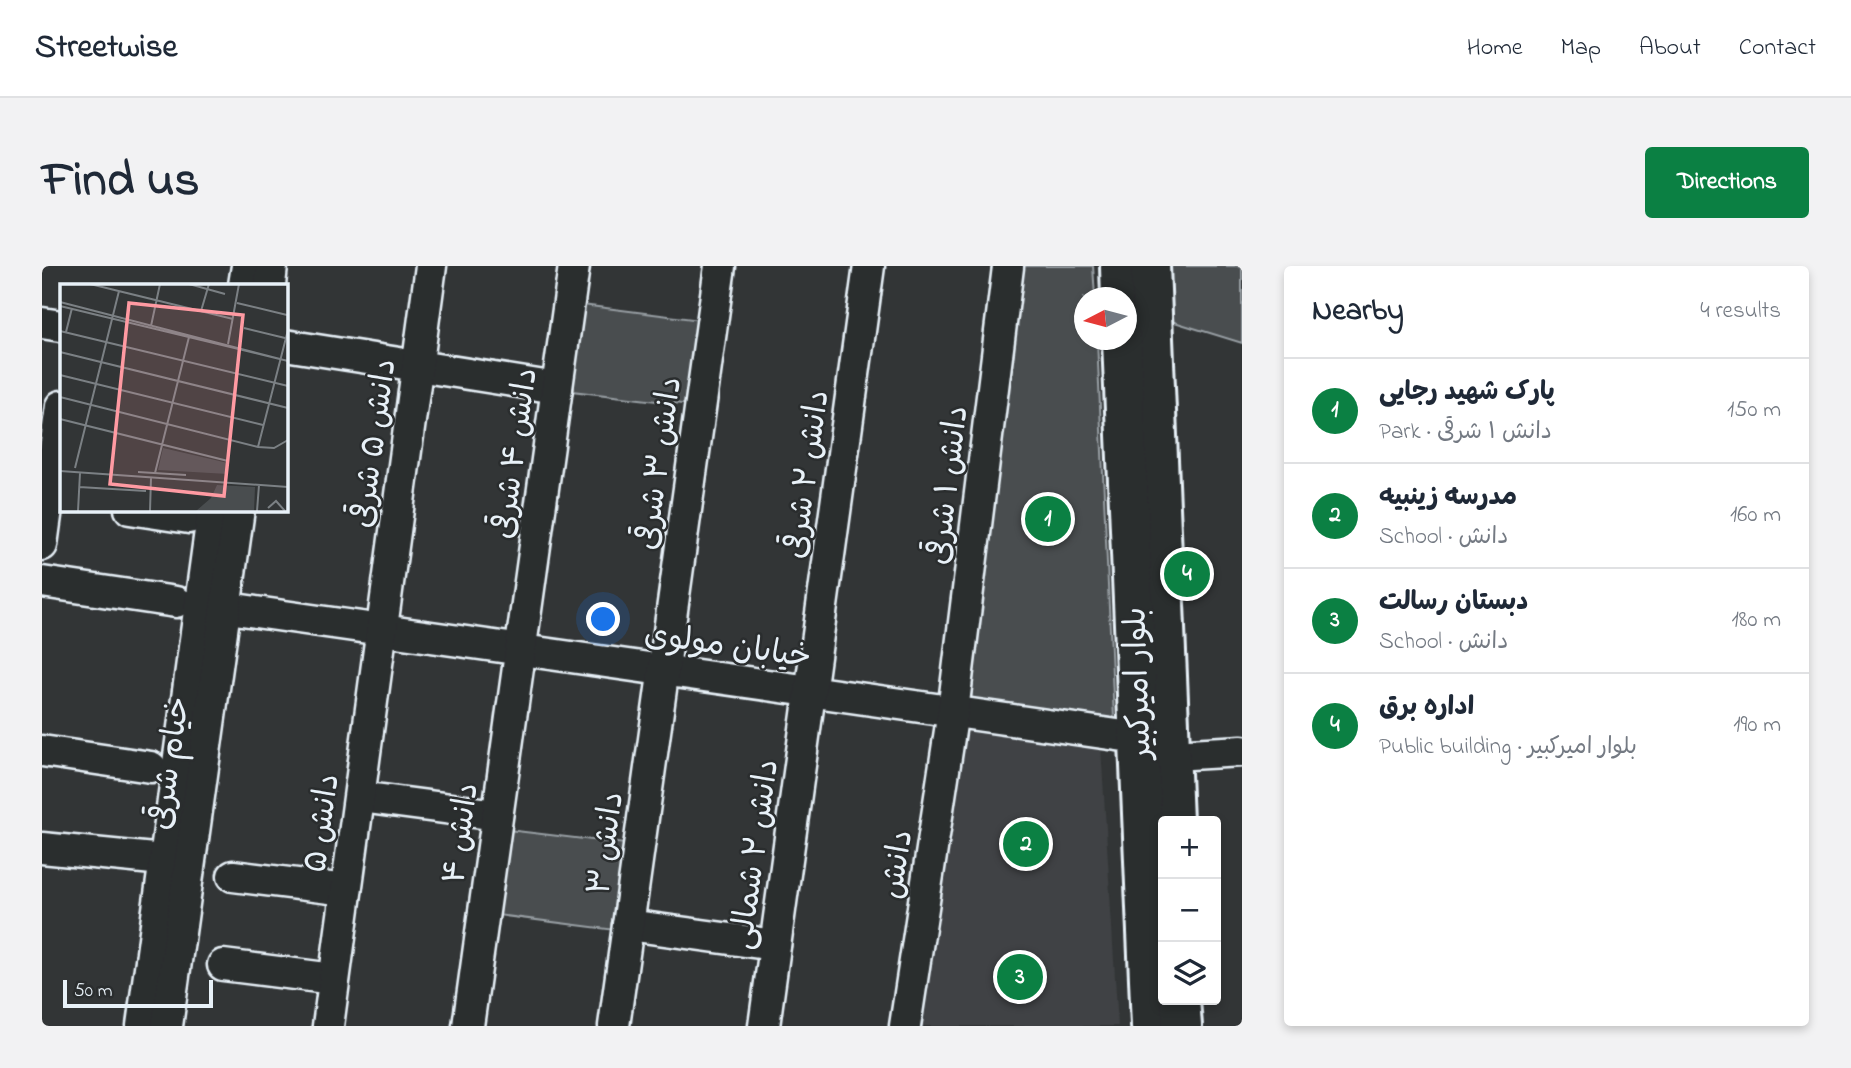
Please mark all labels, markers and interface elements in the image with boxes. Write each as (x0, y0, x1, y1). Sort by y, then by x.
text: Streetwise (35, 24, 177, 72)
text: Home (1467, 31, 1523, 66)
text: Map (1561, 31, 1601, 66)
text: About (1639, 31, 1701, 66)
text: Contact (1739, 31, 1816, 66)
text: Find us (42, 146, 199, 218)
button: Directions (1645, 147, 1809, 218)
inset map (60, 284, 287, 511)
north arrow (1074, 287, 1137, 350)
text: Nearby (1312, 290, 1404, 334)
text: 4 results (1700, 295, 1781, 328)
street label: دانش ۵ شرقی (340, 356, 411, 531)
street label: دانش ۴ شرقی (481, 365, 552, 542)
street label: دانش ۳ شرقی (625, 374, 696, 553)
text: پارک شهید رجایی (1379, 374, 1555, 412)
street label: دانش ۲ شرقی (773, 387, 844, 562)
text: 1 (1331, 394, 1339, 427)
text: 150 m (1727, 394, 1781, 427)
street label: دانش ۱ شرقی (916, 403, 983, 568)
text: Park · دانش ۱ شرقی (1379, 416, 1552, 449)
text: مدرسه زینبیه (1379, 479, 1517, 517)
pin: 1 (1025, 493, 1071, 545)
text: 2 (1329, 499, 1341, 532)
text: 160 m (1730, 499, 1781, 532)
text: School · دانش (1379, 521, 1508, 554)
pin: 4 (1164, 548, 1210, 600)
text: دبستان رسالت (1379, 584, 1528, 622)
your location (586, 602, 620, 636)
text: 3 (1330, 604, 1340, 637)
text: 180 m (1732, 604, 1781, 637)
street label: بلوار امیرکبیر (1113, 606, 1166, 763)
street label: خیابان مولوی (641, 612, 814, 682)
text: School · دانش (1379, 626, 1508, 659)
text: اداره برق (1379, 689, 1474, 727)
street label: خیام شرقی (139, 694, 204, 833)
text: 4 (1330, 709, 1340, 742)
text: 190 m (1733, 709, 1781, 742)
text: Public building · بلوار امیرکبیر (1379, 731, 1637, 764)
street label: دانش ۲ شمالی (720, 756, 793, 953)
street label: دانش ۵ (293, 771, 354, 876)
street label: دانش ۴ (432, 780, 493, 887)
street label: دانش ۳ (577, 789, 638, 898)
map controls (1158, 816, 1221, 1005)
button: + (1158, 816, 1221, 879)
pin: 2 (1003, 818, 1049, 870)
street label: دانش (870, 827, 927, 903)
button: − (1158, 879, 1221, 942)
button: layers (1158, 942, 1221, 1005)
pin: 3 (997, 951, 1043, 1003)
scale bar (63, 977, 214, 1009)
text: 50 m (74, 978, 113, 1005)

